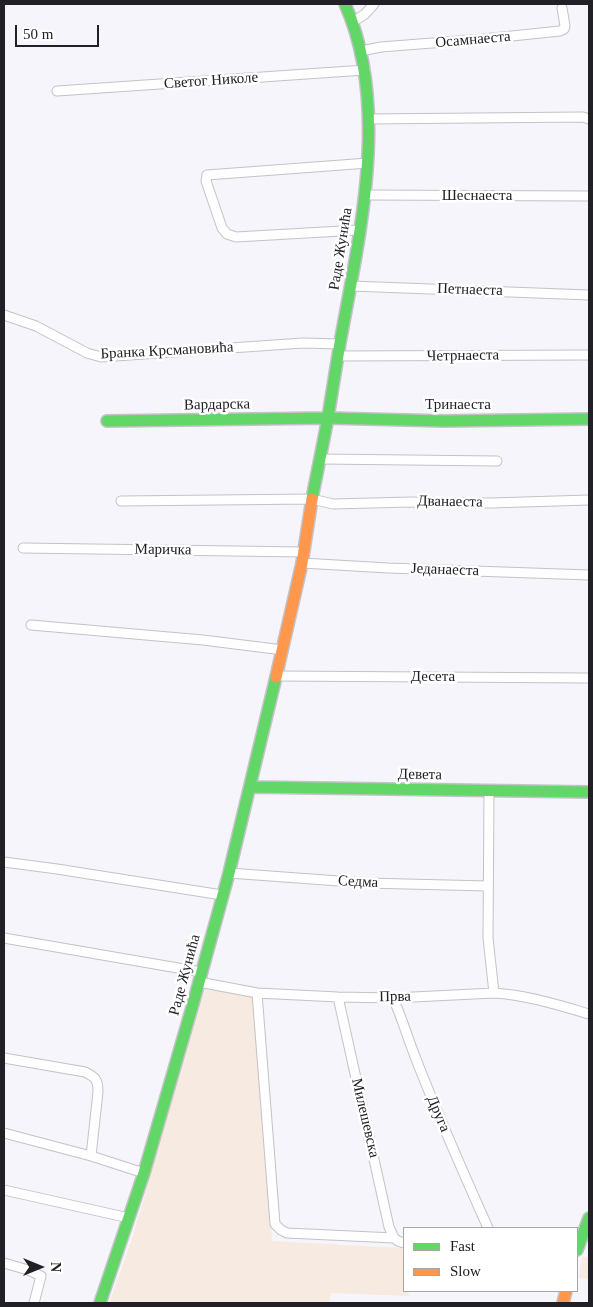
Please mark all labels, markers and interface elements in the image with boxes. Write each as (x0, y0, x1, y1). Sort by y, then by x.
scale bar (18, 15, 101, 47)
text: 50 m (23, 26, 53, 42)
street label: Осамнаеста (435, 28, 511, 52)
street label: Светог Николе (163, 69, 259, 93)
street label: Шеснаеста (442, 187, 512, 205)
street label: Раде Жунића (326, 206, 356, 292)
street label: Петнаеста (437, 280, 503, 300)
street label: Бранка Крсмановића (100, 339, 234, 363)
street label: Четрнаеста (427, 346, 499, 366)
street label: Вардарска (184, 395, 250, 415)
street label: Тринаеста (425, 396, 491, 414)
street label: Дванаеста (417, 492, 483, 512)
street label: Маричка (134, 541, 192, 559)
street label: Једанаеста (411, 560, 479, 580)
street label: Десета (411, 668, 455, 686)
street label: Девета (398, 766, 442, 784)
street label: Седма (337, 872, 379, 892)
street label: Раде Жунића (166, 932, 204, 1018)
street label: Прва (379, 988, 411, 1006)
street label: Милешевска (347, 1076, 383, 1160)
street label: Друга (422, 1093, 454, 1135)
legend (403, 1227, 578, 1292)
text: Fast (450, 1238, 475, 1254)
north arrow (15, 1242, 65, 1292)
text: N (48, 1262, 63, 1272)
text: Slow (450, 1263, 481, 1279)

